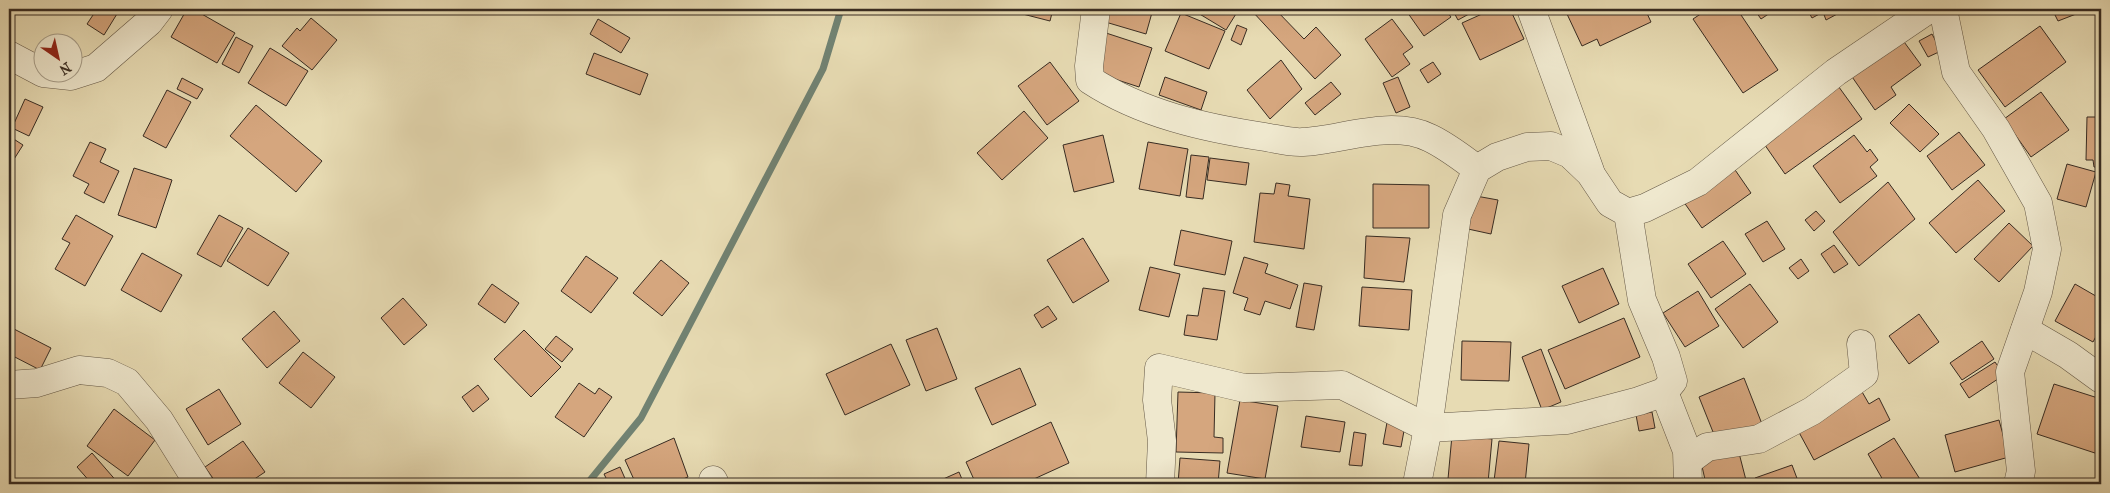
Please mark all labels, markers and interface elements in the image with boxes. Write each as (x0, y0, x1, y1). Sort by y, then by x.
north arrow (32, 32, 82, 82)
text: N (56, 58, 74, 79)

